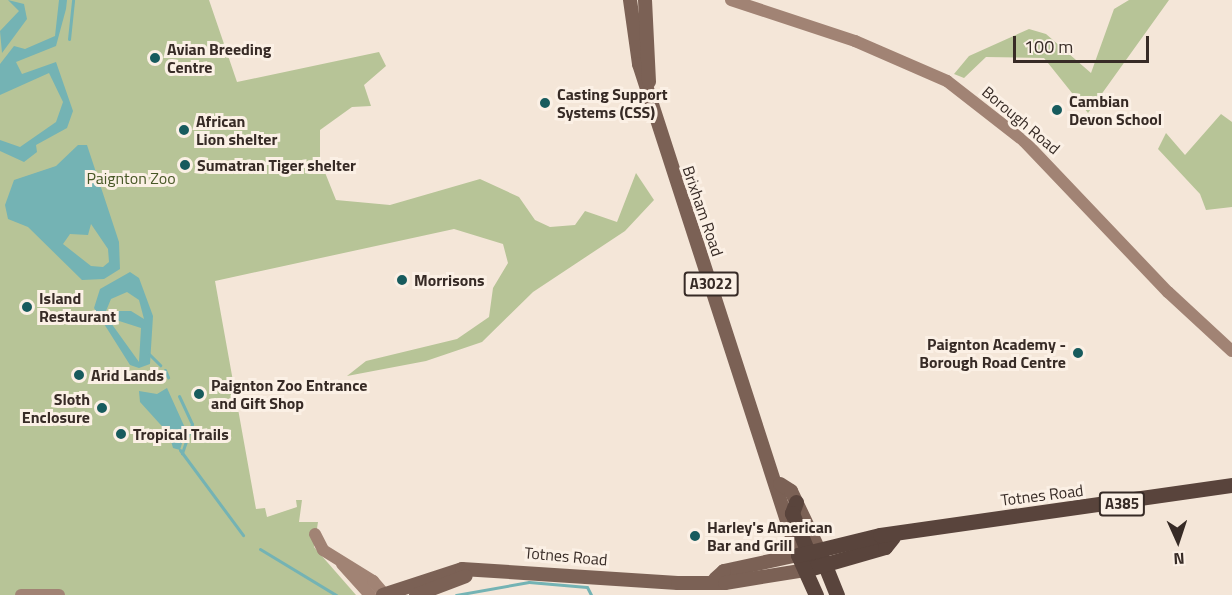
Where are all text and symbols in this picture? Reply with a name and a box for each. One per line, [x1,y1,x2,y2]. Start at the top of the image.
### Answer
scale bar [1016,24,1152,62]
text: 100 m [1024,33,1073,60]
place label: Avian Breeding Centre [167,39,271,77]
marker: Avian Breeding Centre [148,51,162,65]
street label: Borough Road [978,82,1064,158]
place label: Casting Support Systems (CSS) [557,84,668,122]
place label: Cambian Devon School [1069,91,1162,129]
marker: Casting Support Systems (CSS) [538,96,552,110]
marker: Cambian Devon School [1050,103,1064,117]
place label: African Lion shelter [196,111,277,149]
marker: African Lion shelter [177,123,191,137]
place label: Sumatran Tiger shelter [197,155,356,175]
marker: Sumatran Tiger shelter [178,158,192,172]
street label: Brixham Road [679,163,727,259]
park label: Paignton Zoo [86,168,176,188]
place label: Morrisons [414,270,485,290]
road number: A3022 [682,272,740,296]
marker: Morrisons [395,273,409,287]
place label: Island Restaurant [39,288,116,326]
marker: Island Restaurant [20,300,34,314]
place label: Paignton Academy - Borough Road Centre [919,334,1066,372]
marker: Paignton Academy - Borough Road Centre [1071,346,1085,360]
place label: Arid Lands [91,365,164,385]
marker: Arid Lands [72,368,86,382]
place label: Paignton Zoo Entrance and Gift Shop [211,375,367,413]
marker: Paignton Zoo Entrance and Gift Shop [192,387,206,401]
place label: Sloth Enclosure [22,389,90,427]
marker: Sloth Enclosure [95,401,109,415]
place label: Tropical Trails [133,424,229,444]
marker: Tropical Trails [114,427,128,441]
street label: Totnes Road [1000,480,1084,510]
road number: A385 [1098,492,1146,516]
north arrow [1148,511,1208,571]
place label: Harley's American Bar and Grill [707,517,833,555]
marker: Harley's American Bar and Grill [688,529,702,543]
street label: Totnes Road [524,543,608,569]
text: N [1173,547,1185,571]

